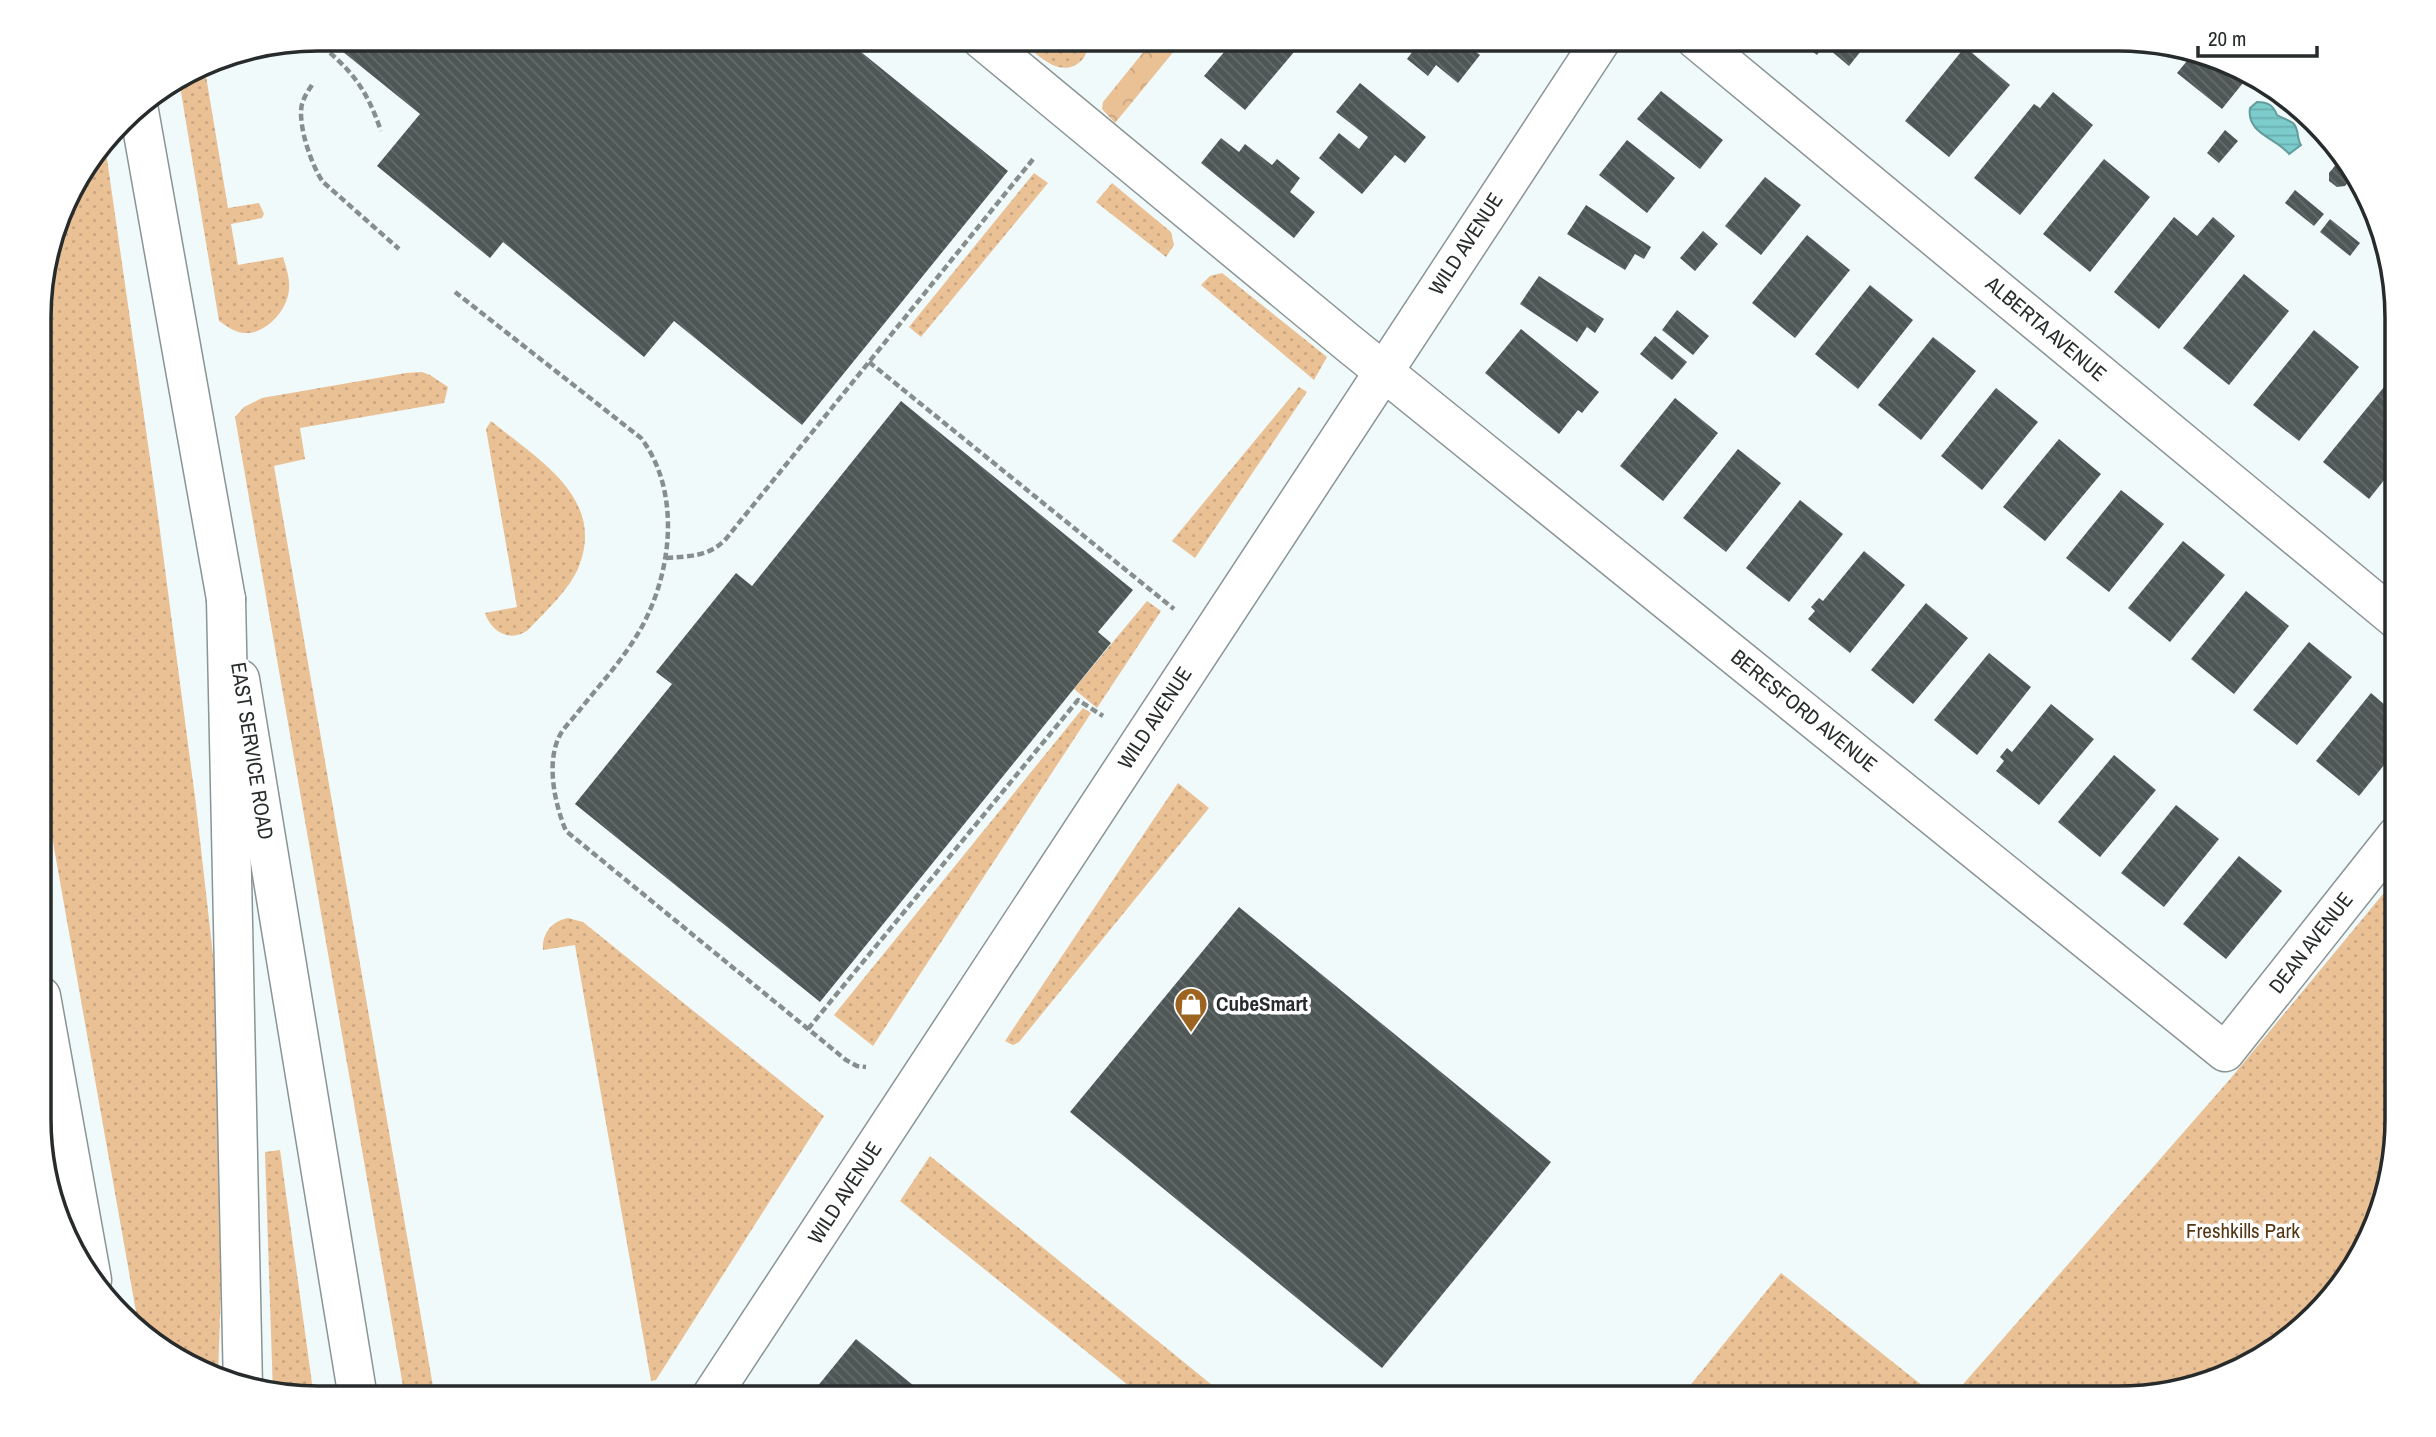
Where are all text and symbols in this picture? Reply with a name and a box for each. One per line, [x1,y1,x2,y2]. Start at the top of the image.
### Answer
scale bar [2198,14,2317,58]
text: 20 m [2208,24,2246,53]
street label: WILD AVENUE [1422,187,1509,300]
street label: ALBERTA AVENUE [1979,269,2113,388]
street label: BERESFORD AVENUE [1725,643,1884,779]
street label: EAST SERVICE ROAD [224,660,281,842]
street label: WILD AVENUE [1111,661,1198,774]
street label: DEAN AVENUE [2262,886,2359,999]
shop icon: CubeSmart [1172,985,1210,1034]
place label: CubeSmart [1216,989,1308,1018]
street label: WILD AVENUE [801,1136,888,1249]
park label: Freshkills Park [2186,1216,2300,1245]

